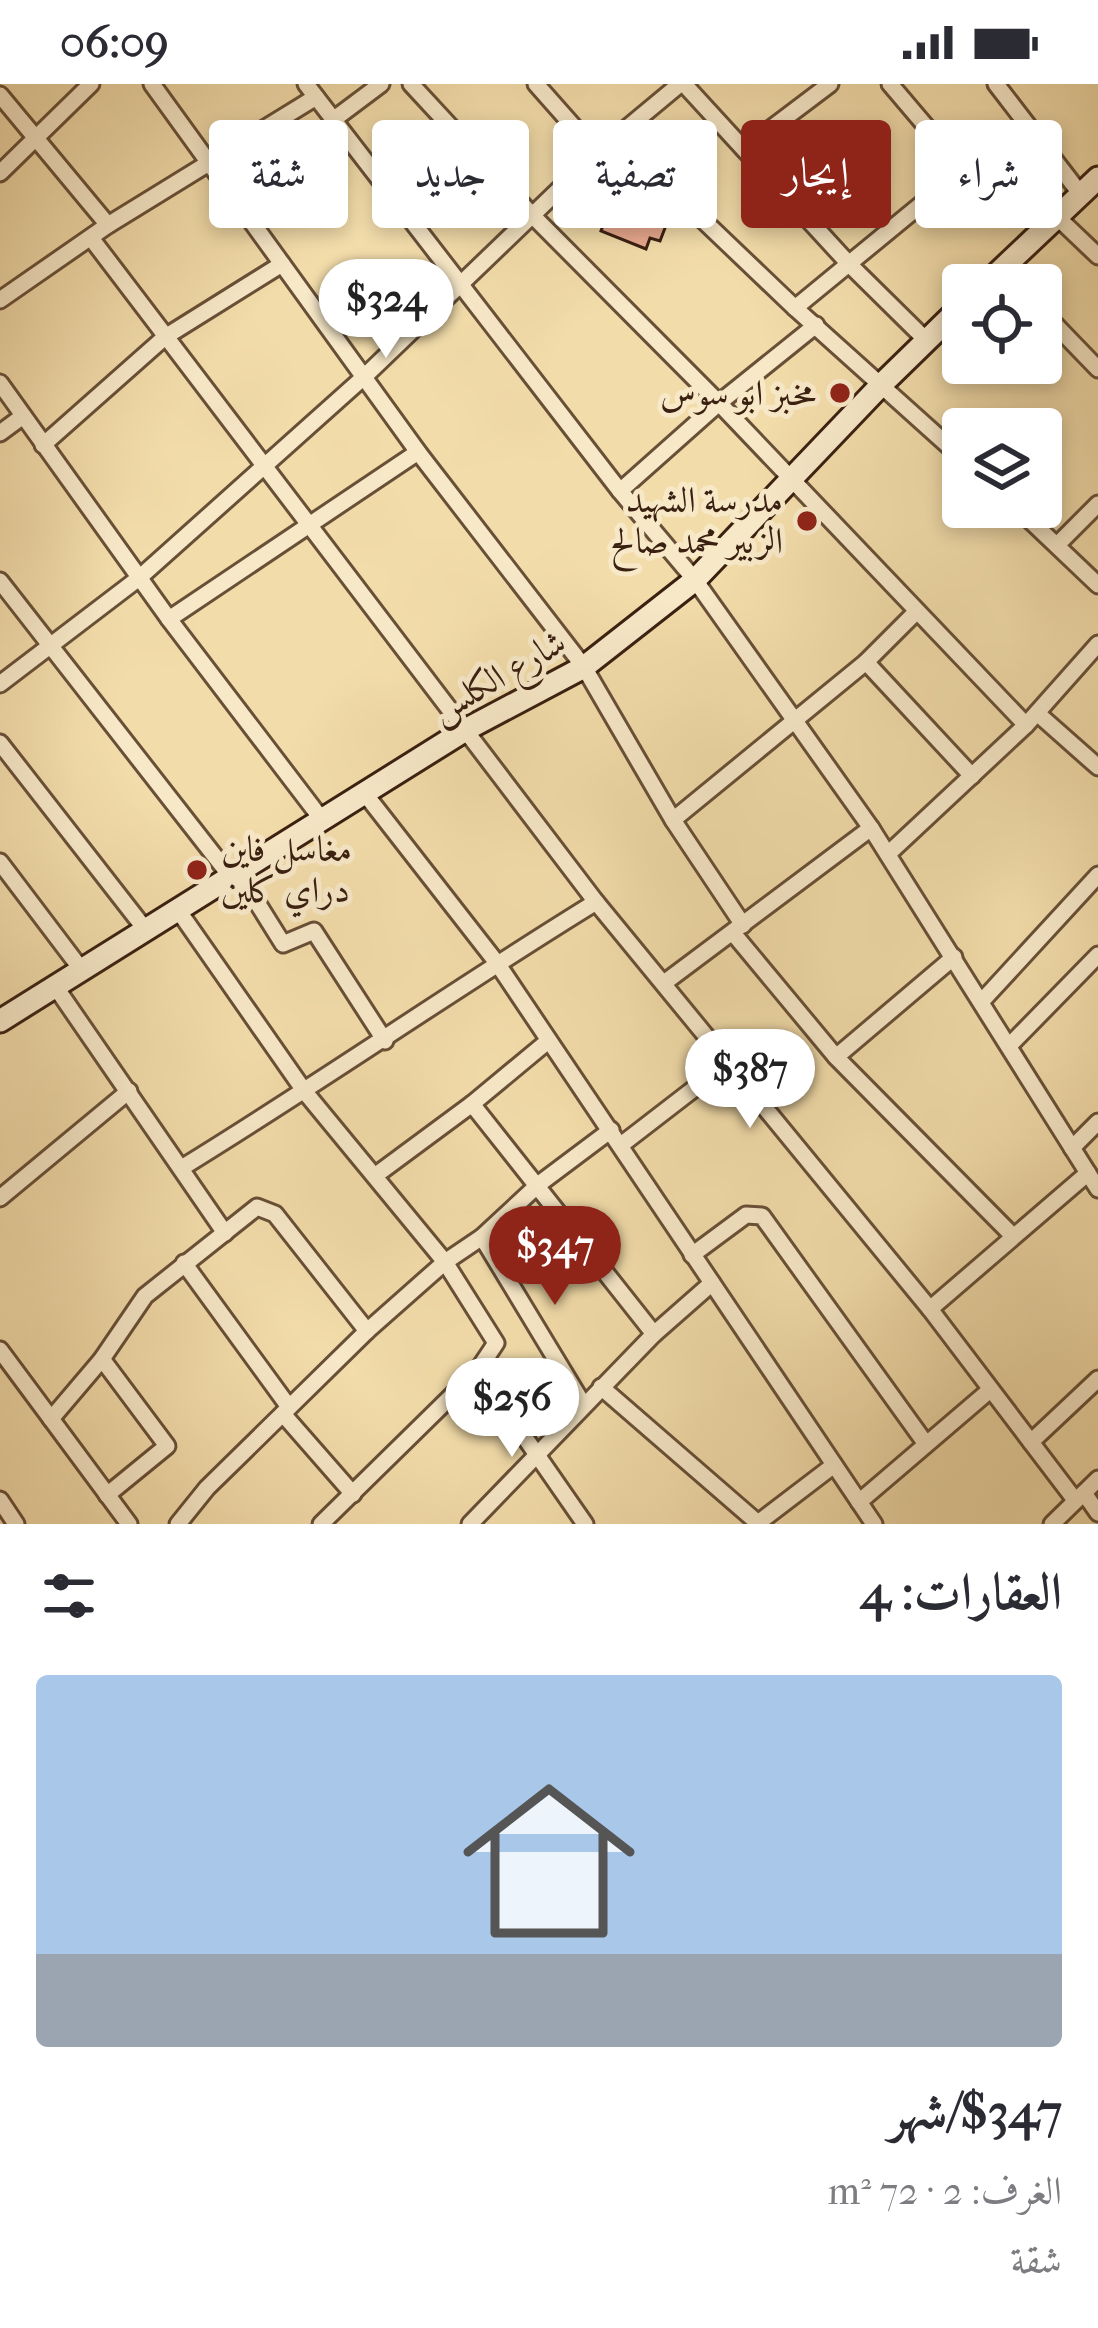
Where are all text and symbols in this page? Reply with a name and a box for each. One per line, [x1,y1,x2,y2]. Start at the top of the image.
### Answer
text: 06:09 [60,16,169,69]
chip: شقة [209,120,348,228]
chip: جديد [372,120,529,228]
chip: تصفية [553,120,717,228]
chip: إيجار [741,120,891,228]
chip: شراء [915,120,1062,228]
pin: $324 [315,259,457,361]
map controls [942,264,1062,528]
button: locate [942,264,1062,384]
text: $324 [346,275,426,321]
place label: مخبز ابو سوس [660,372,816,415]
marker: مخبز ابو سوس [827,380,853,406]
button: layers [942,408,1062,528]
place label: مدرسة الشهيد الزبير محمد صالح [610,479,783,572]
marker: مدرسة الشهيد الزبير محمد صالح [794,508,820,534]
street label: شارع الكلس [423,621,578,739]
place label: مغاسل فاين دراي كلين [221,828,352,918]
marker: مغاسل فاين دراي كلين [184,857,210,883]
pin: $387 [679,1029,821,1131]
text: $387 [712,1045,788,1091]
pin: $347 [484,1206,626,1308]
text: $347 [516,1222,594,1268]
pin: $256 [441,1358,583,1460]
text: $256 [472,1374,552,1420]
text: العقارات: 4 [860,1562,1062,1622]
icon: filters [36,1563,102,1629]
icon: home [441,1753,657,1969]
text: $347/شهر [889,2081,1062,2141]
text: الغرف: 2 · 72 m² [828,2168,1062,2214]
text: شقة [1010,2237,1062,2283]

